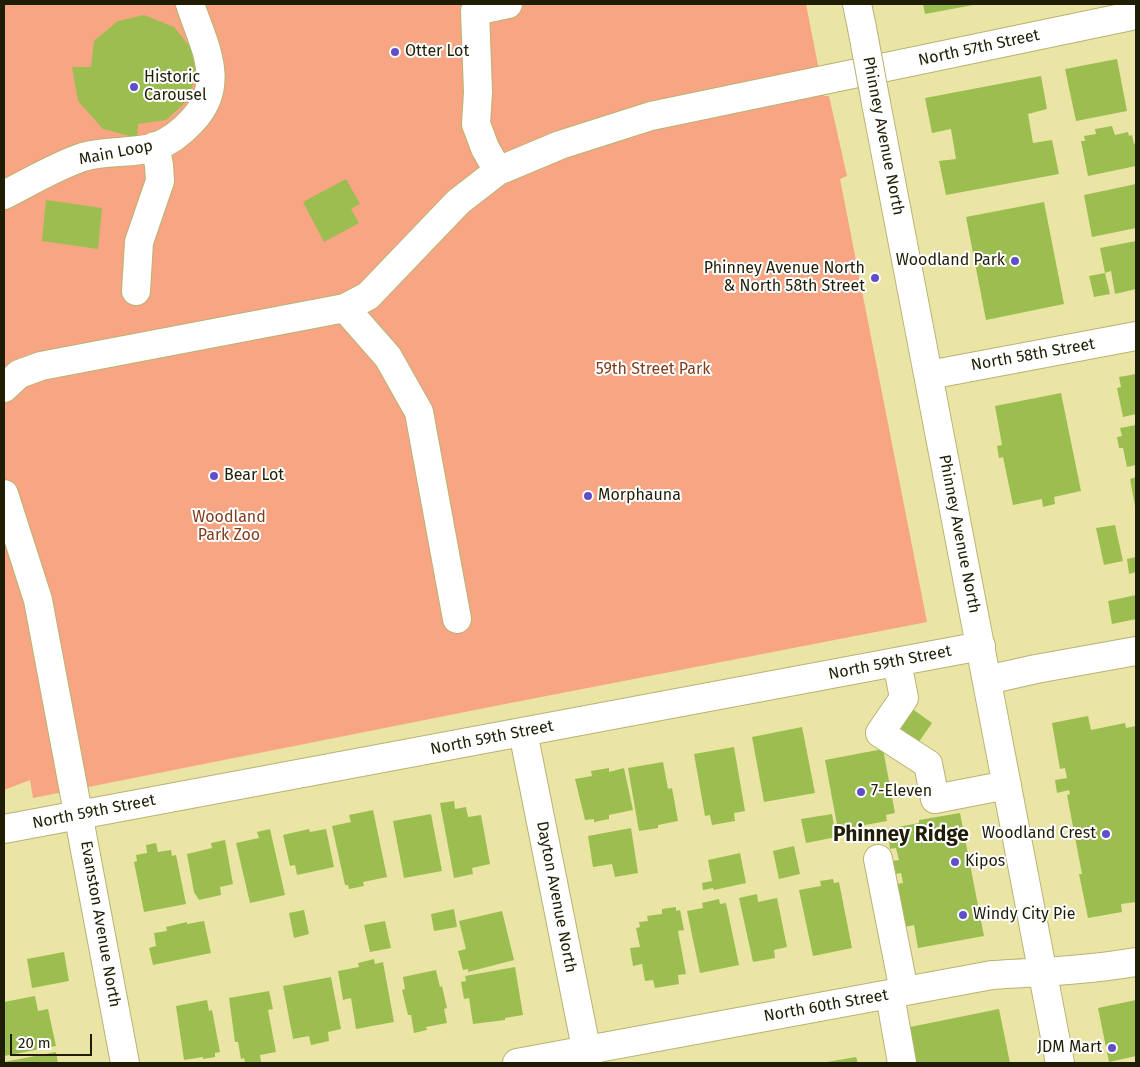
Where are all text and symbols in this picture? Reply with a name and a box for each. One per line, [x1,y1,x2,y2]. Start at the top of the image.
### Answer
street label: North 57th Street [917,26,1041,70]
place label: Otter Lot [405,42,469,62]
marker: Otter Lot [389,46,401,58]
street label: Phinney Avenue North [858,55,908,217]
place label: Historic Carousel [144,68,207,106]
marker: Historic Carousel [128,81,140,93]
street label: Main Loop [77,136,155,170]
place label: Woodland Park [896,251,1005,271]
marker: Woodland Park [1009,255,1021,267]
place label: Phinney Avenue North & North 58th Street [704,259,865,297]
marker: Phinney Avenue North & North 58th Street [869,272,881,284]
street label: North 58th Street [970,335,1096,375]
park label: 59th Street Park [596,360,710,380]
street label: Phinney Avenue North [934,453,984,615]
place label: Bear Lot [224,466,284,486]
marker: Bear Lot [208,470,220,482]
place label: Morphauna [598,486,681,506]
marker: Morphauna [582,490,594,502]
park label: Woodland Park Zoo [192,508,266,546]
street label: North 59th Street [827,642,953,684]
street label: North 59th Street [429,717,555,759]
place label: 7-Eleven [871,782,932,802]
marker: 7-Eleven [855,786,867,798]
street label: North 59th Street [31,791,157,833]
street label: Dayton Avenue North [532,820,580,974]
district label: Phinney Ridge [833,822,969,848]
place label: Woodland Crest [982,824,1096,844]
marker: Woodland Crest [1100,828,1112,840]
street label: Evanston Avenue North [76,839,124,1009]
place label: Kipos [965,852,1005,872]
marker: Kipos [949,856,961,868]
place label: Windy City Pie [973,905,1076,925]
marker: Windy City Pie [957,909,969,921]
street label: North 60th Street [762,986,890,1026]
scale bar [12,1024,95,1056]
text: 20 m [18,1034,51,1052]
place label: JDM Mart [1037,1038,1102,1058]
marker: JDM Mart [1106,1042,1118,1054]

